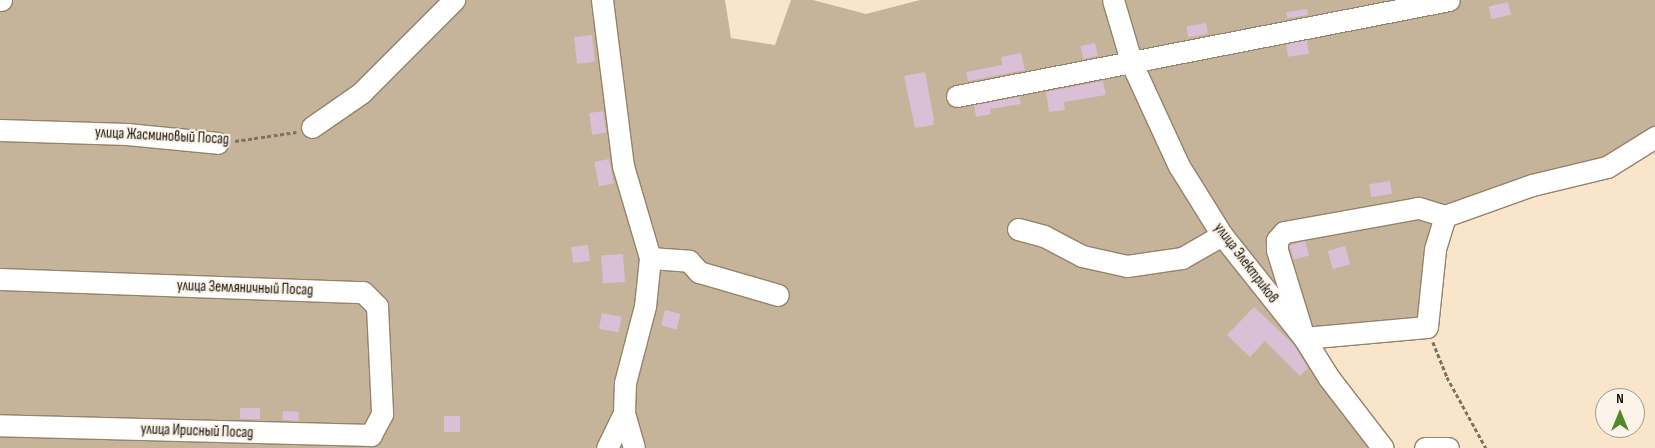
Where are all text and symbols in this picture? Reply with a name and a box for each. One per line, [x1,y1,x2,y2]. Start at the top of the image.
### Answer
street label: улица Жасминовый Посад [94,123,230,149]
street label: улица Электриков [1210,219,1282,307]
street label: улица Земляничный Посад [177,277,313,299]
north arrow [1595,388,1645,438]
text: N [1616,390,1624,407]
street label: улица Ирисный Посад [140,420,254,442]

